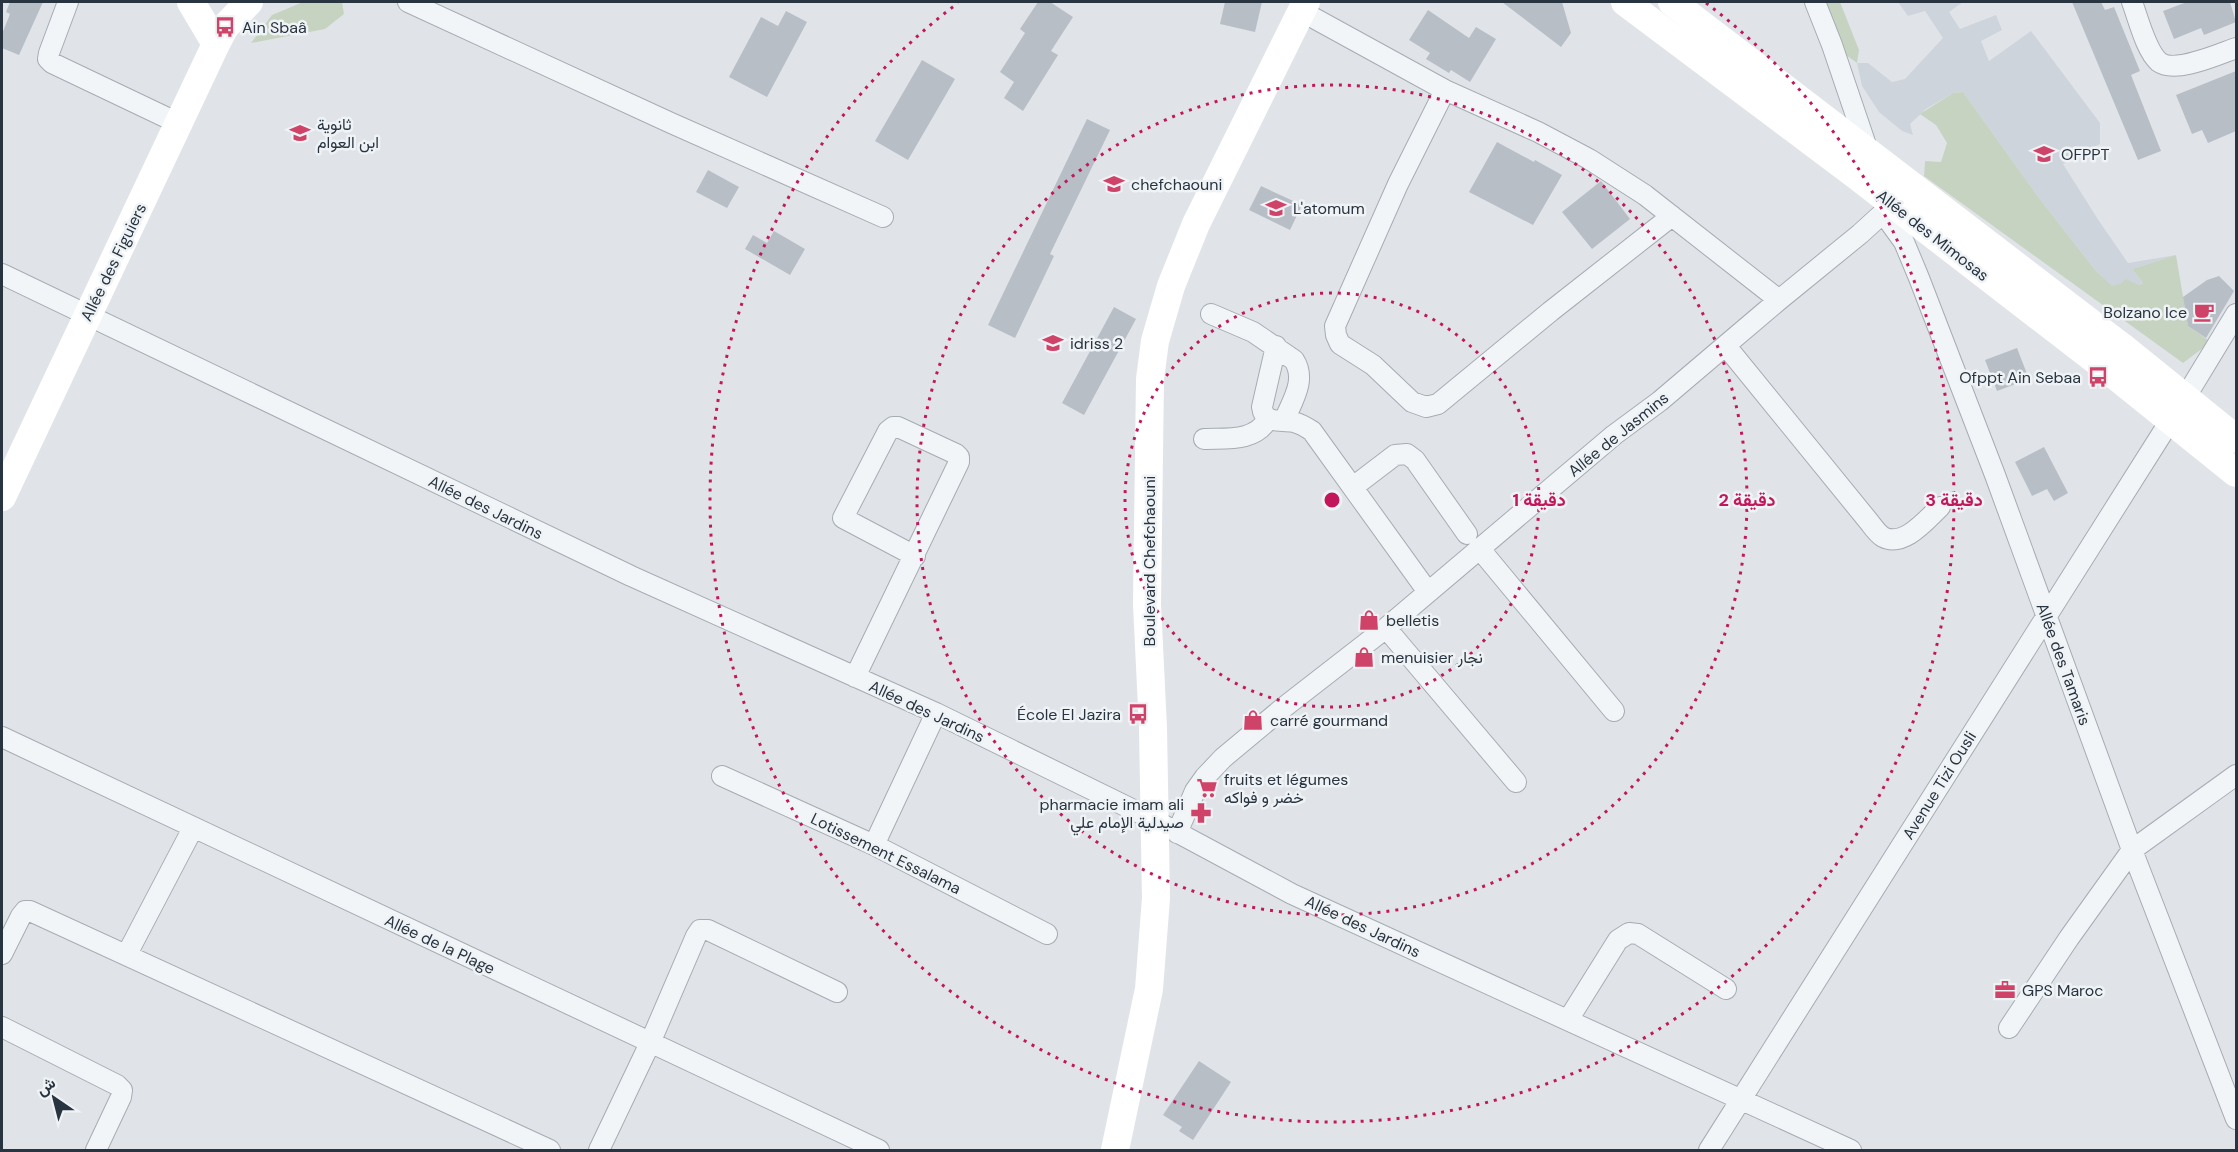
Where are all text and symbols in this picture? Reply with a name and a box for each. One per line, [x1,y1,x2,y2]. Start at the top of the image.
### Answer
bus stop icon: Ain Sbaâ [213,15,237,39]
place label: Ain Sbaâ [242,17,307,38]
place label: ثانوية ابن العوام [317,114,379,153]
school or university icon: ثانوية ابن العوام [288,121,312,145]
school or university icon: OFPPT [2032,142,2056,166]
place label: OFPPT [2061,144,2110,165]
school or university icon: chefchaouni [1102,172,1126,196]
place label: chefchaouni [1131,174,1222,195]
street label: Allée des Mimosas [1872,185,1993,286]
school or university icon: L'atomum [1264,196,1288,220]
place label: L'atomum [1293,198,1365,219]
street label: Allée des Figuiers [76,200,151,325]
cafe icon: Bolzano Ice [2192,300,2216,324]
place label: Bolzano Ice [2103,302,2187,323]
school or university icon: idriss 2 [1041,331,1065,355]
place label: idriss 2 [1070,333,1123,354]
bus stop icon: Ofppt Ain Sebaa [2086,365,2110,389]
place label: Ofppt Ain Sebaa [1959,367,2081,388]
street label: Allée de Jasmins [1564,387,1673,481]
street label: Allée des Jardins [425,471,547,544]
street label: Boulevard Chefchaouni [1139,476,1160,646]
text: 1 دقيقة [1512,488,1566,512]
text: 2 دقيقة [1718,488,1776,512]
text: 3 دقيقة [1925,488,1983,512]
centre of rings [1322,490,1342,510]
street label: Allée des Tamaris [2032,600,2095,728]
shop icon: belletis [1357,608,1381,632]
place label: belletis [1386,610,1439,631]
shop icon: menuisier نجار [1352,645,1376,669]
place label: menuisier نجار [1381,647,1483,668]
street label: Allée des Jardins [866,676,988,747]
bus stop icon: École El Jazira [1126,702,1150,726]
place label: École El Jazira [1017,704,1121,725]
shop icon: carré gourmand [1241,708,1265,732]
place label: carré gourmand [1270,710,1388,731]
street label: Avenue Tizi Ousli [1898,727,1981,843]
place label: fruits et légumes خضر و فواكه [1224,769,1348,808]
supermarket icon: fruits et légumes خضر و فواكه [1195,776,1219,800]
place label: pharmacie imam ali صيدلية الإمام علي [1039,794,1184,836]
pharmacy icon: pharmacie imam ali صيدلية الإمام علي [1189,801,1213,825]
street label: Lotissement Essalama [807,808,964,899]
street label: Allée des Jardins [1302,891,1424,962]
street label: Allée de la Plage [381,910,498,979]
office icon: GPS Maroc [1993,978,2017,1002]
place label: GPS Maroc [2022,980,2103,1001]
north arrow [24,1068,84,1128]
text: ش [32,1072,60,1100]

